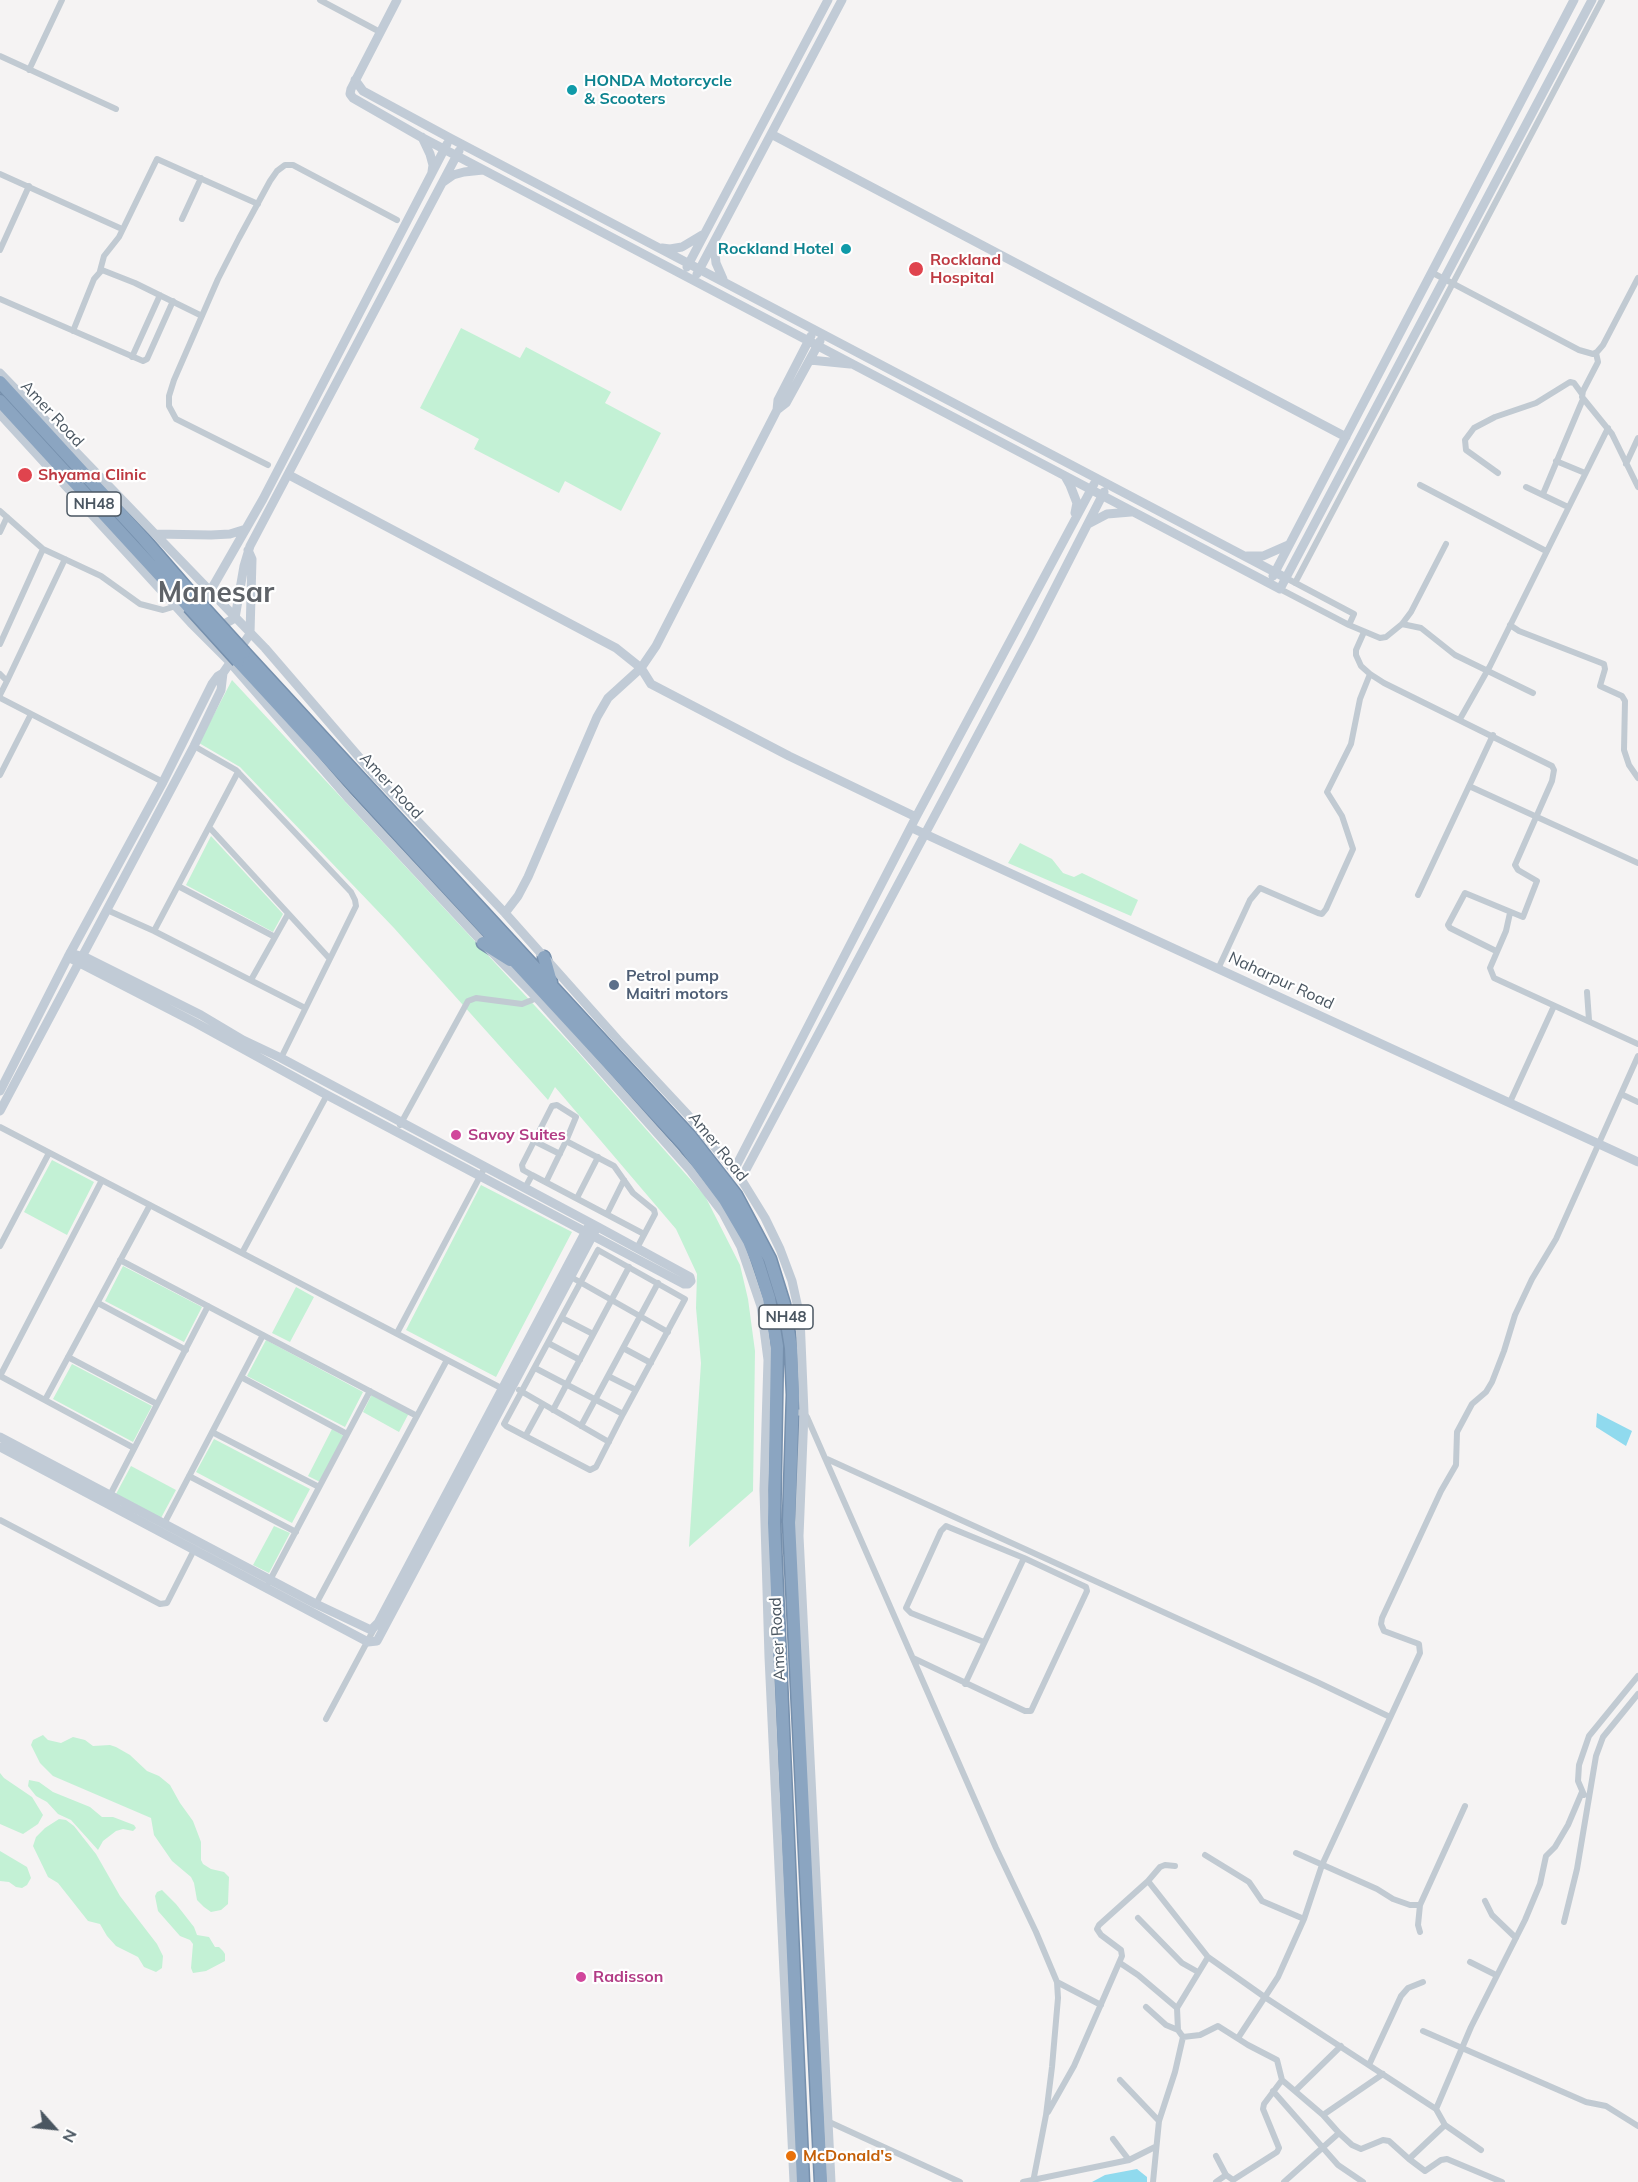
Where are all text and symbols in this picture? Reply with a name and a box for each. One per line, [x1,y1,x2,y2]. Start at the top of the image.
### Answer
place label: HONDA Motorcycle & Scooters [584,71,732,109]
marker: HONDA Motorcycle & Scooters [565,83,579,97]
place label: Rockland Hotel [718,239,834,259]
marker: Rockland Hotel [839,242,853,256]
place label: Rockland Hospital [930,250,1001,288]
marker: Rockland Hospital [907,260,925,278]
street label: Amer Road [16,377,88,451]
place label: Shyama Clinic [38,465,146,485]
marker: Shyama Clinic [16,466,34,484]
road number: NH48 [67,492,121,516]
district label: Manesar [158,577,274,611]
street label: Amer Road [355,749,427,823]
street label: Naharpur Road [1225,948,1337,1014]
place label: Petrol pump Maitri motors [626,966,728,1004]
marker: Petrol pump Maitri motors [607,978,621,992]
street label: Amer Road [684,1108,752,1186]
place label: Savoy Suites [468,1125,566,1145]
marker: Savoy Suites [449,1128,463,1142]
road number: NH48 [759,1305,813,1329]
street label: Amer Road [766,1597,790,1681]
place label: Radisson [593,1967,663,1987]
marker: Radisson [574,1970,588,1984]
north arrow [24,2098,84,2158]
text: N [58,2126,82,2146]
place label: McDonald's [803,2146,892,2166]
marker: McDonald's [784,2149,798,2163]

